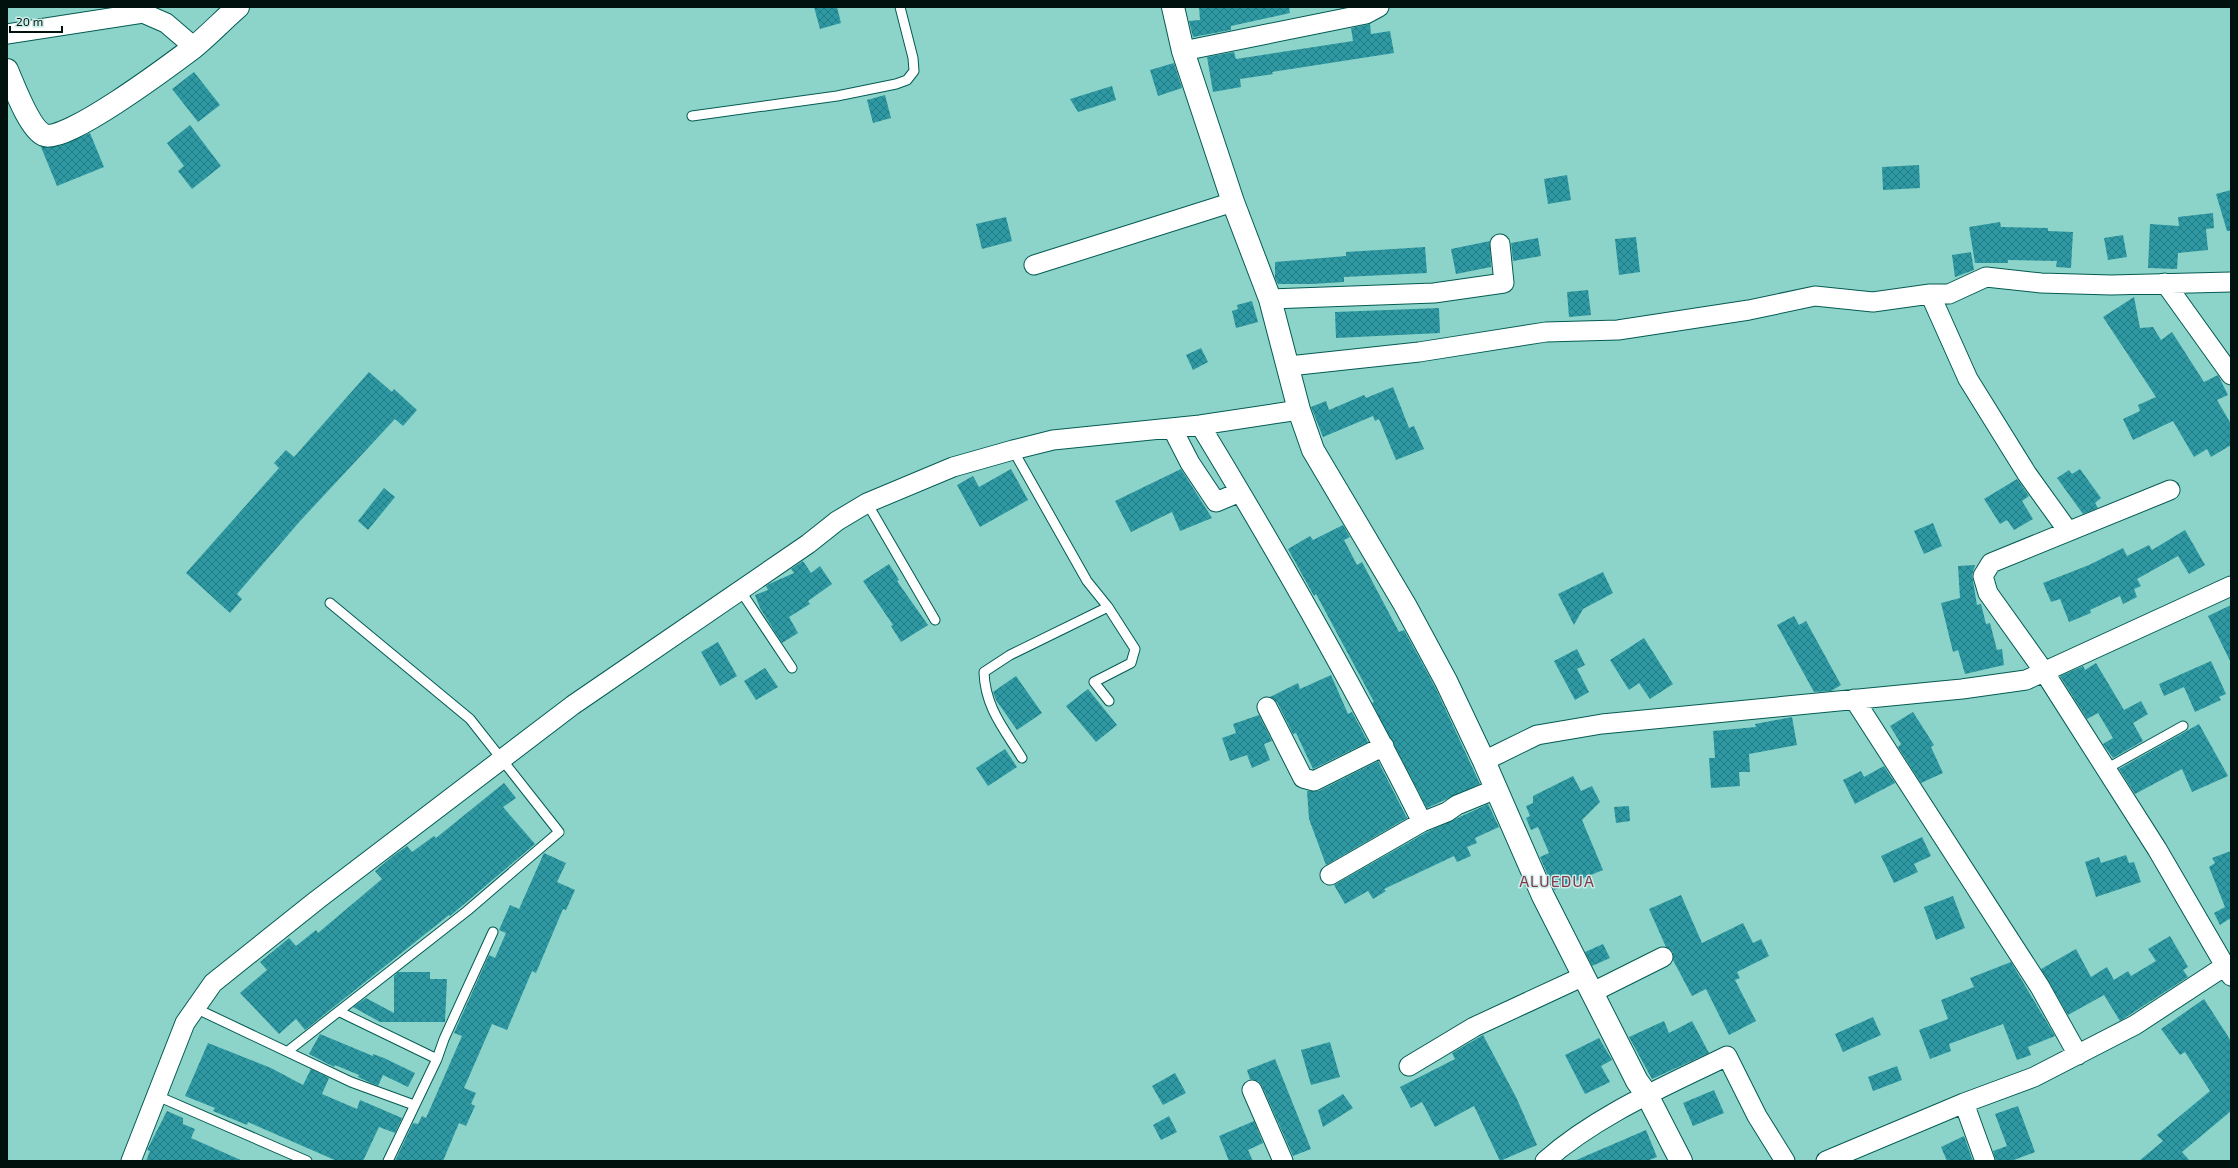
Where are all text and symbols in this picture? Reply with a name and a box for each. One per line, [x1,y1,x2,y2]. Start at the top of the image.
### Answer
scale bar [10,8,62,34]
text: 20 m [16,14,43,28]
district label: ALUEDUA [1519,871,1595,890]

